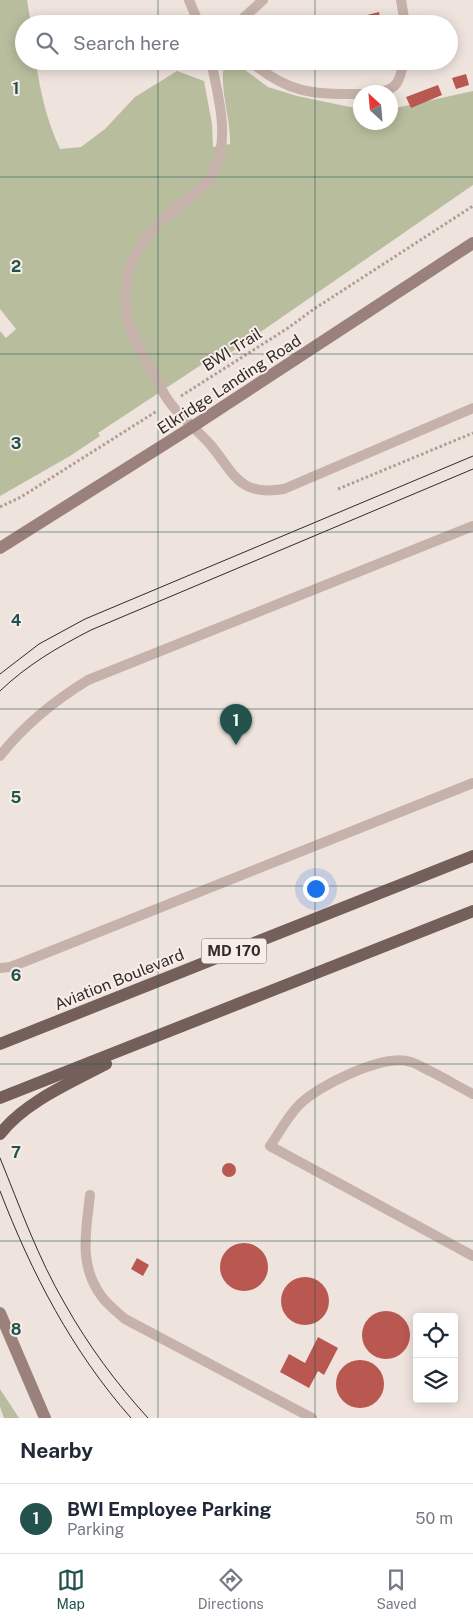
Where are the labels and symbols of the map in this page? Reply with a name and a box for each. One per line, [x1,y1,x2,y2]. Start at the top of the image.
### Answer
text: 1 [13,79,19,98]
north arrow [353,85,398,130]
text: 2 [11,257,21,276]
street label: BWI Trail [199,324,266,375]
street label: Elkridge Landing Road [154,331,305,438]
text: 3 [11,434,21,453]
text: 4 [11,611,22,630]
pin: 1 [220,704,252,745]
text: 5 [11,788,22,807]
your location [303,876,329,902]
road number: MD 170 [202,938,266,964]
street label: Aviation Boulevard [52,945,187,1014]
text: 6 [11,966,21,985]
text: 7 [11,1143,21,1162]
text: 8 [11,1320,22,1339]

